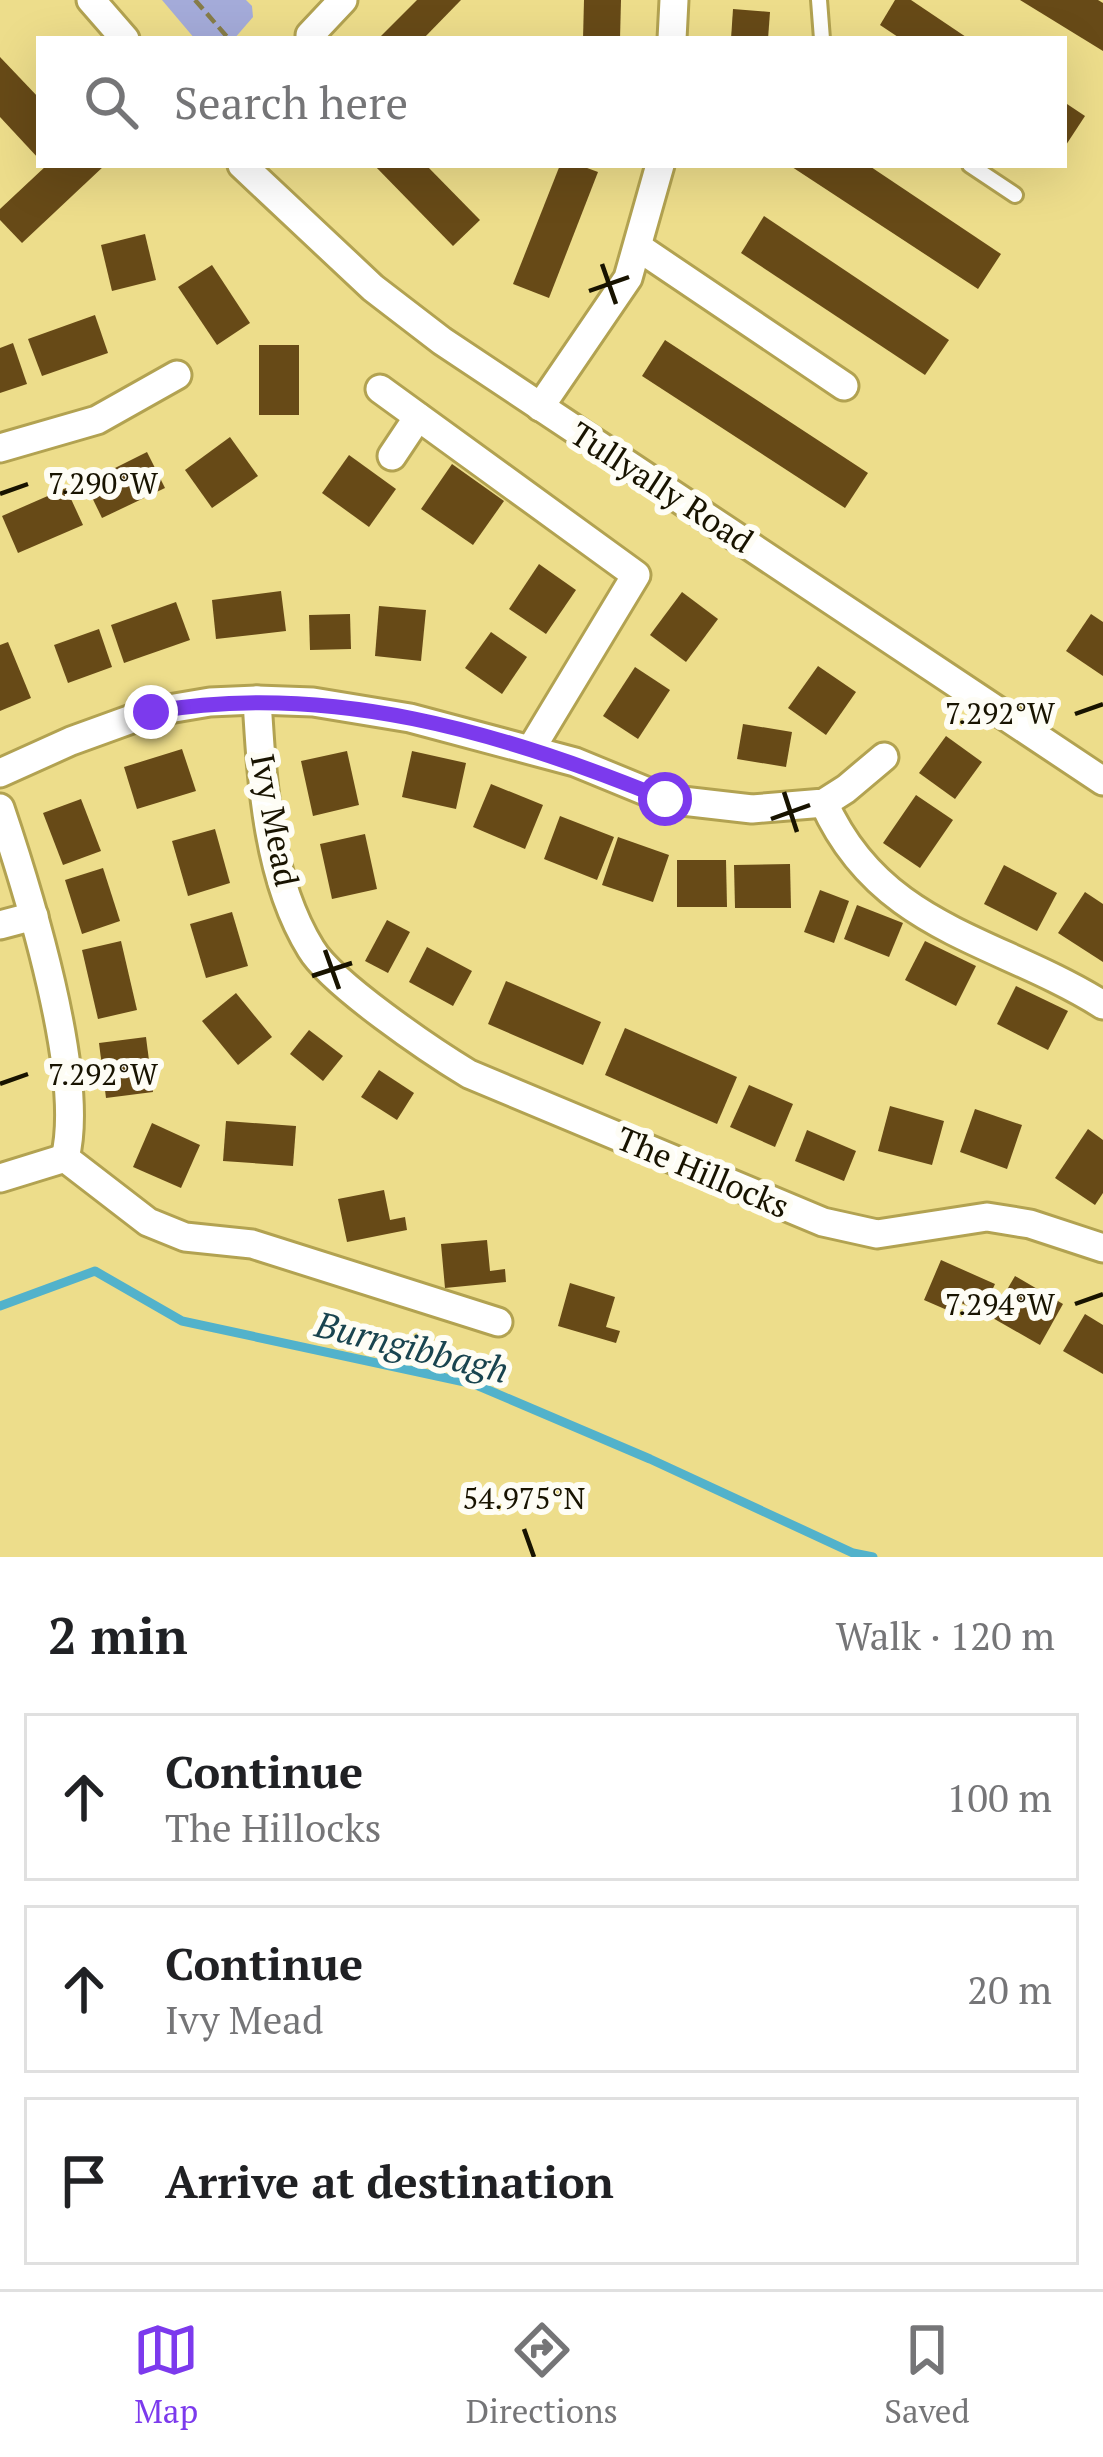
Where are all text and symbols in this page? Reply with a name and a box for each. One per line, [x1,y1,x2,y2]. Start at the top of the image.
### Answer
search box [36,36,1067,168]
icon: search [78,69,144,135]
text: Search here [174,72,408,132]
street label: Tullyally Road [563,411,762,562]
text: 7.290°W [48,463,159,503]
route end [124,685,178,739]
text: 7.292°W [945,693,1056,733]
street label: Ivy Mead [242,750,309,890]
route start [638,772,692,826]
text: 7.292°W [48,1054,159,1094]
street label: The Hillocks [610,1116,796,1227]
text: 7.294°W [945,1284,1056,1324]
water label: Burngibbagh [310,1300,513,1393]
text: 54.975°N [463,1478,586,1518]
text: 2 min [48,1601,188,1669]
text: Walk · 120 m [836,1609,1055,1661]
text: Continue [165,1741,363,1801]
icon: ahead [51,1764,117,1830]
text: 100 m [947,1771,1052,1823]
text: The Hillocks [165,1801,382,1853]
text: Continue [165,1933,363,1993]
icon: ahead [51,1956,117,2022]
text: 20 m [967,1963,1052,2015]
text: Ivy Mead [165,1993,324,2045]
icon: arrive [51,2148,117,2214]
text: Arrive at destination [165,2151,614,2211]
tab: Map [133,2317,199,2432]
tab: Directions [466,2317,618,2432]
tab: Saved [884,2317,970,2432]

